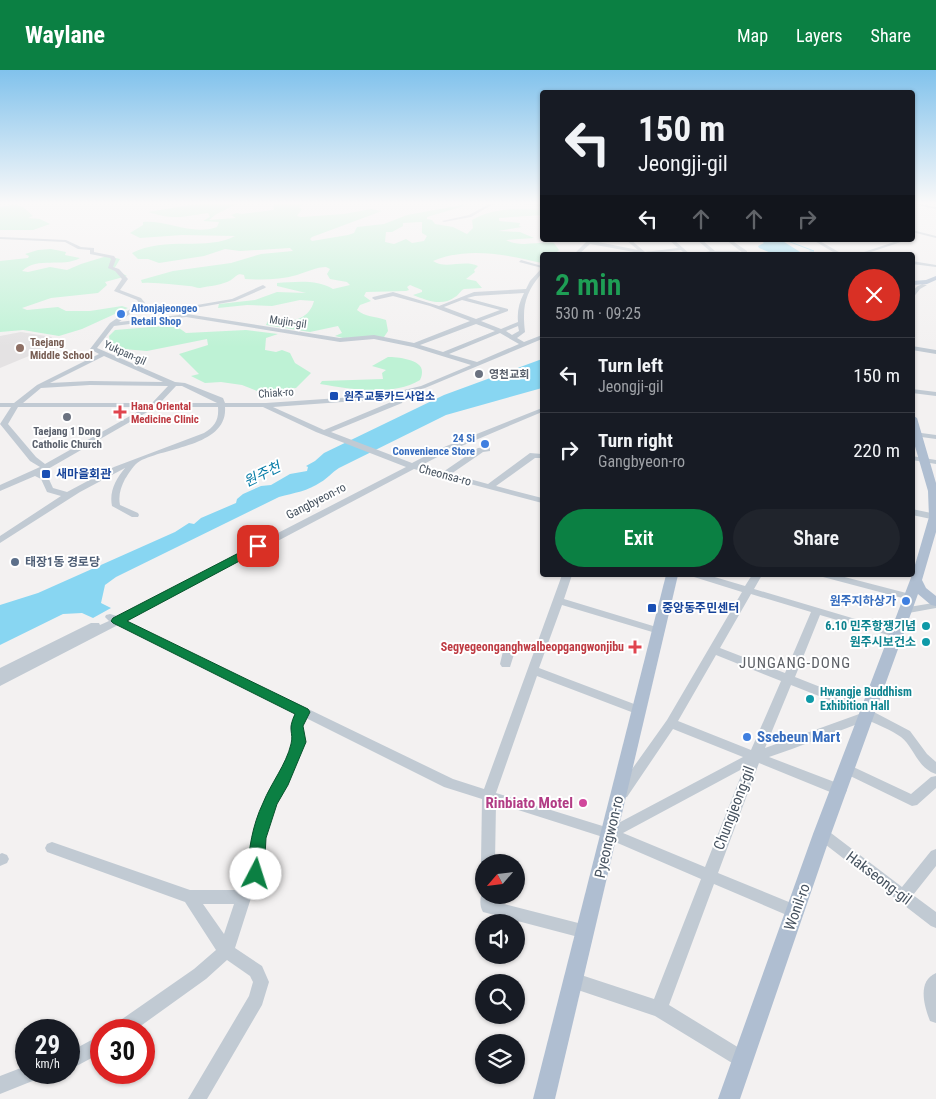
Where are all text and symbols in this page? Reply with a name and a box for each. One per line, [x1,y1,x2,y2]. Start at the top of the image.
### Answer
text: Waylane [25,21,105,49]
text: Map [737,25,768,46]
text: Layers [796,25,843,46]
text: Share [871,25,911,46]
text: 150 m [638,109,725,150]
icon: left [555,110,620,175]
text: Jeongji-gil [638,151,728,176]
icon: left [634,205,662,233]
icon: ahead [687,205,715,233]
icon: ahead [740,205,768,233]
icon: right [793,205,821,233]
text: 2 min [555,267,621,302]
button: close [848,269,900,321]
place label: Altonjajeongeo Retail Shop [131,302,198,328]
text: 530 m · 09:25 [555,304,641,323]
marker: Altonjajeongeo Retail Shop [115,308,127,320]
street label: Mujin-gil [269,313,307,331]
place label: Taejang Middle School [30,336,93,362]
street label: Yukpan-gil [102,338,148,368]
marker: Taejang Middle School [14,342,26,354]
text: Turn left [598,354,663,377]
icon: left [555,361,583,389]
text: 150 m [853,364,900,387]
marker: 영천교회 [473,368,485,380]
place label: 영천교회 [489,368,529,381]
text: Jeongji-gil [598,377,663,396]
street label: Chiak-ro [258,385,295,401]
marker: 원주교통카드사업소 [328,390,340,402]
place label: 원주교통카드사업소 [344,390,435,403]
place label: Hana Oriental Medicine Clinic [131,400,199,426]
marker: Hana Oriental Medicine Clinic [113,405,127,419]
marker: Taejang 1 Dong Catholic Church [61,411,73,423]
place label: Taejang 1 Dong Catholic Church [32,425,102,451]
text: Turn right [598,429,673,452]
place label: 24 Si Convenience Store [393,432,475,458]
icon: right [555,436,583,464]
marker: 24 Si Convenience Store [479,438,491,450]
text: 220 m [853,439,900,462]
text: Gangbyeon-ro [598,452,685,471]
water label: 원주천 [241,458,284,490]
street label: Cheonsa-ro [417,461,473,489]
place label: 새마을회관 [56,467,111,481]
marker: 새마을회관 [40,468,52,480]
street label: Gangbyeon-ro [284,480,348,522]
button: Exit [555,509,723,567]
button: Share [733,509,900,567]
pin [237,525,279,567]
icon: arrive [244,532,272,560]
place label: 태장1동 경로당 [25,555,100,569]
marker: 태장1동 경로당 [9,556,21,568]
place label: 원주지하상가 [830,594,896,608]
marker: 원주지하상가 [900,595,912,607]
place label: 중앙동주민센터 [662,601,739,615]
marker: 중앙동주민센터 [646,602,658,614]
place label: 6.10 민주항쟁기념 [825,619,916,633]
marker: 6.10 민주항쟁기념 [920,620,932,632]
place label: 원주시보건소 [850,635,916,649]
marker: 원주시보건소 [920,636,932,648]
place label: Segyegeonganghwalbeopgangwonjibu [441,640,624,654]
marker: Segyegeonganghwalbeopgangwonjibu [628,640,642,654]
district label: JUNGANG-DONG [739,654,851,672]
place label: Hwangje Buddhism Exhibition Hall [820,685,912,713]
marker: Hwangje Buddhism Exhibition Hall [804,693,816,705]
place label: Ssebeun Mart [757,728,841,746]
marker: Ssebeun Mart [741,731,753,743]
street label: Chungjeong-gil [710,764,758,852]
place label: Rinbiato Motel [486,794,573,812]
street label: Pyeongwon-ro [591,794,627,880]
marker: Rinbiato Motel [577,797,589,809]
position arrow [229,847,281,899]
street label: Hakseong-gil [843,848,915,908]
north arrow [475,854,525,904]
map controls [475,854,525,1084]
street label: Wonil-ro [780,881,814,933]
button: sound [475,914,525,964]
button: search [475,974,525,1024]
speed limit sign: 30 [90,1019,155,1084]
text: 29 [35,1031,60,1060]
button: layers [475,1034,525,1084]
text: km/h [35,1057,60,1071]

